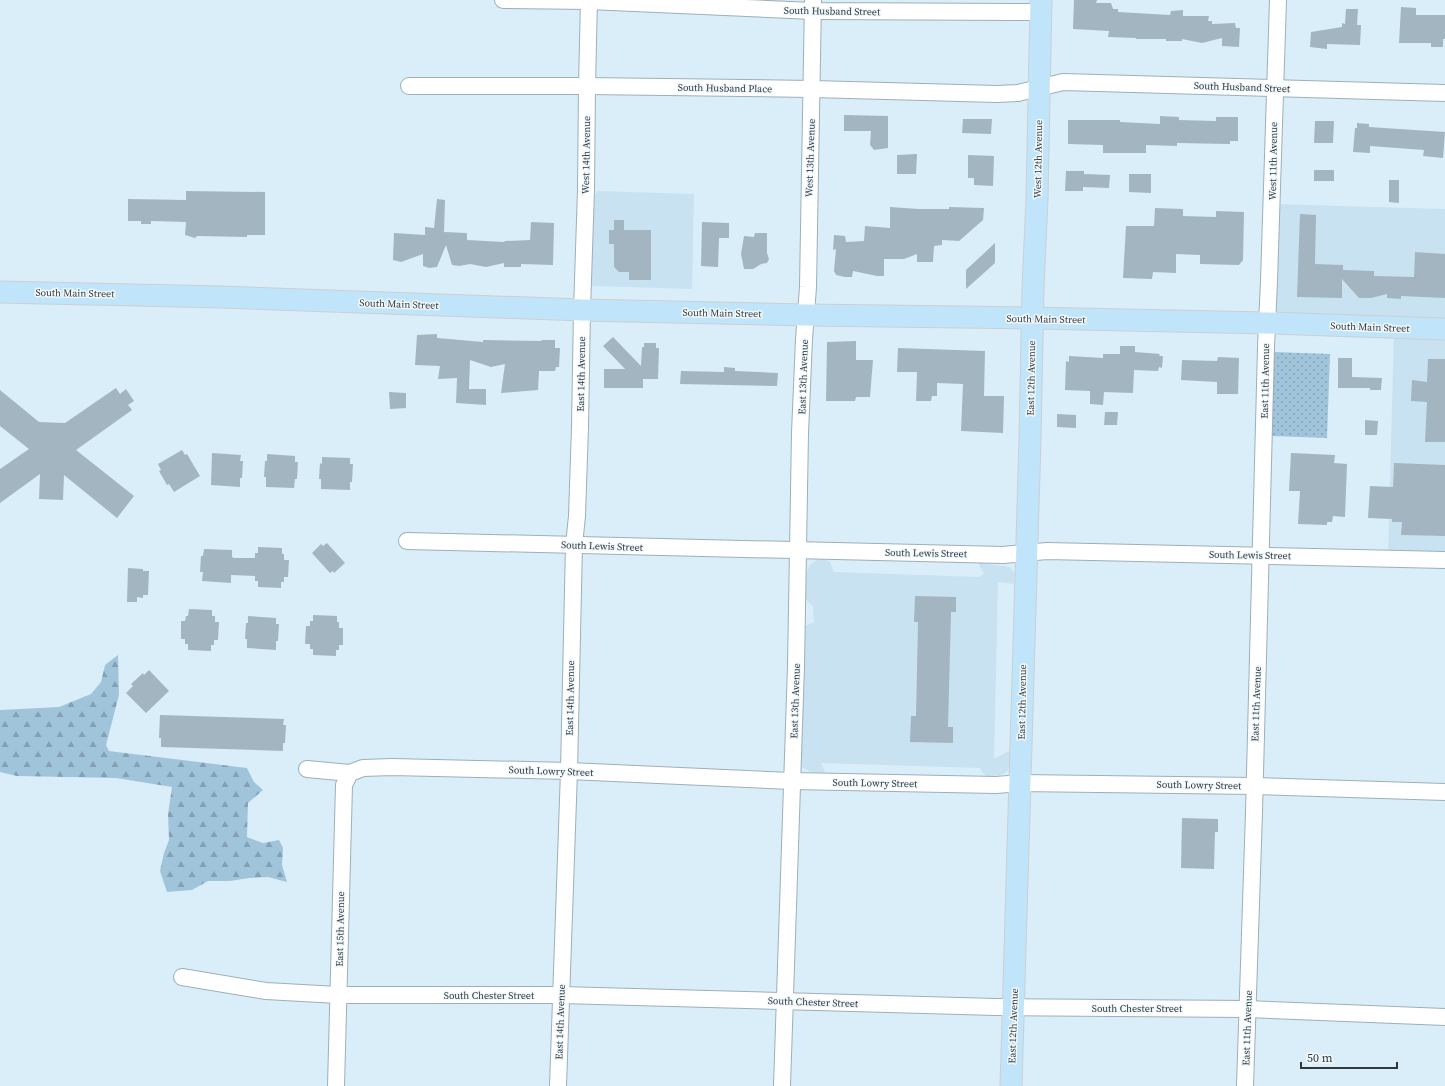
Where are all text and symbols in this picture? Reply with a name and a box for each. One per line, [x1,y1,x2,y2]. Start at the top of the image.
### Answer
street label: South Husband Street [784,4,881,18]
street label: South Husband Street [1194,79,1291,95]
street label: South Husband Place [678,81,772,95]
street label: West 14th Avenue [579,116,593,194]
street label: West 13th Avenue [802,119,818,197]
street label: West 12th Avenue [1031,120,1045,198]
street label: West 11th Avenue [1266,122,1280,200]
street label: South Main Street [35,286,115,300]
street label: South Main Street [359,296,439,312]
street label: South Main Street [682,306,762,320]
street label: South Main Street [1006,312,1086,326]
street label: South Main Street [1330,319,1410,335]
street label: East 14th Avenue [574,336,588,412]
street label: East 13th Avenue [795,339,811,415]
street label: East 12th Avenue [1024,340,1038,416]
street label: East 11th Avenue [1258,343,1272,419]
street label: South Lewis Street [561,538,644,554]
street label: South Lewis Street [885,546,968,560]
street label: South Lewis Street [1209,548,1292,562]
street label: East 14th Avenue [563,660,577,736]
street label: East 13th Avenue [787,663,803,739]
street label: East 12th Avenue [1015,664,1029,740]
street label: East 11th Avenue [1248,666,1264,742]
street label: South Lowry Street [508,763,594,779]
street label: South Lowry Street [833,776,918,790]
street label: South Lowry Street [1157,778,1242,792]
street label: East 15th Avenue [333,891,347,967]
street label: East 14th Avenue [552,984,568,1060]
street label: East 12th Avenue [1005,988,1021,1064]
street label: South Chester Street [444,989,535,1002]
street label: East 11th Avenue [1239,990,1255,1066]
street label: South Chester Street [768,994,859,1010]
street label: South Chester Street [1092,1002,1183,1015]
scale bar [1301,1044,1397,1070]
text: 50 m [1307,1050,1333,1066]

